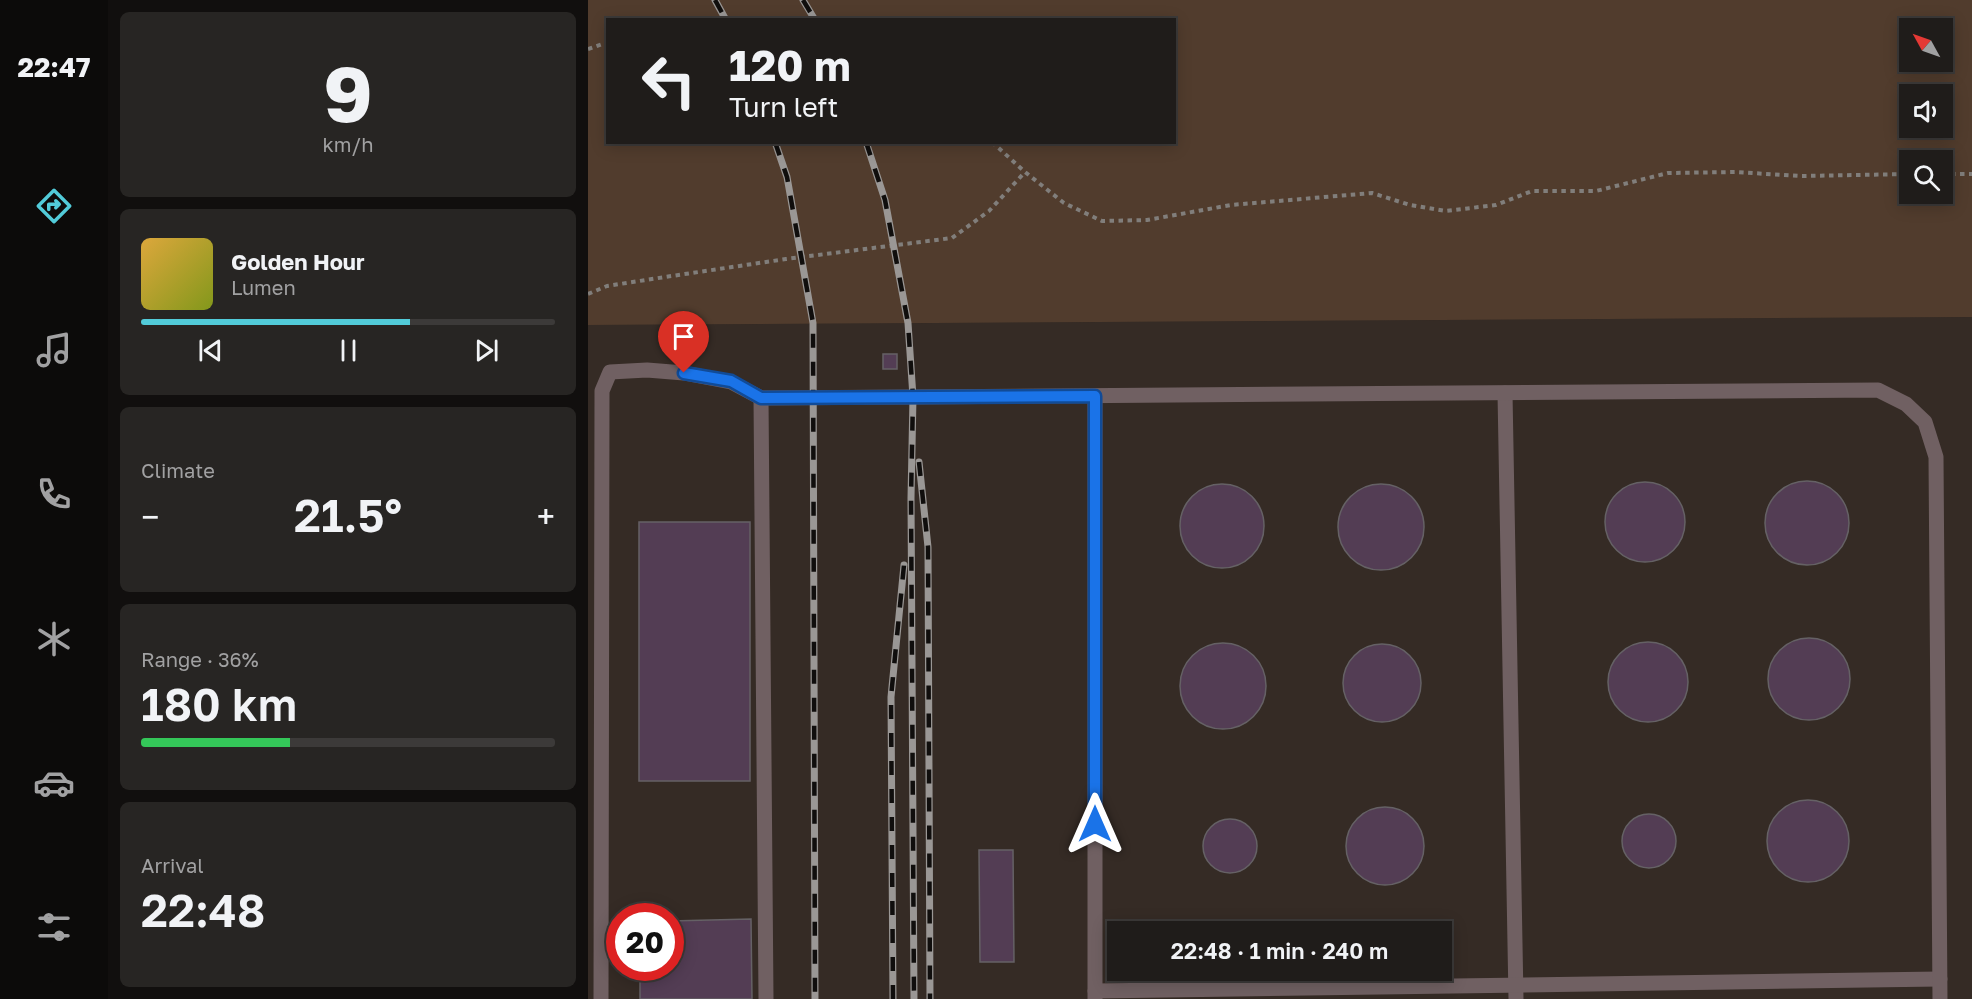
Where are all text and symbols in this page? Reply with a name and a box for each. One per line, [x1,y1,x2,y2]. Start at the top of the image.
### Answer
north arrow [1899,18,1953,72]
map controls [1899,18,1953,204]
text: 120 m [729,40,851,90]
icon: left [630,42,708,120]
text: 9 [323,46,373,139]
text: 22:47 [17,51,91,83]
button: sound [1899,84,1953,138]
text: Turn left [729,91,838,123]
text: km/h [323,132,373,156]
button: search [1899,150,1953,204]
icon: directions [33,185,75,227]
text: Golden Hour [231,248,365,275]
text: Lumen [231,275,296,299]
pin [658,311,709,373]
icon: arrive [667,320,700,353]
icon: music [33,329,75,371]
icon: previous [194,334,227,367]
icon: pause [332,334,365,367]
icon: next [470,334,503,367]
text: Climate [141,458,215,482]
icon: phone [33,473,75,515]
text: 21.5° [294,488,402,542]
text: − [141,497,159,536]
text: + [537,497,555,536]
icon: climate [33,618,75,660]
text: Range · 36% [141,647,259,671]
text: 180 km [141,677,297,731]
icon: car [33,762,75,804]
position arrow [1063,792,1127,856]
text: Arrival [141,853,204,877]
text: 22:48 [141,883,265,937]
speed limit sign: 20 [606,903,684,981]
icon: filters [33,906,75,948]
text: 22:48 · 1 min · 240 m [1171,937,1388,964]

